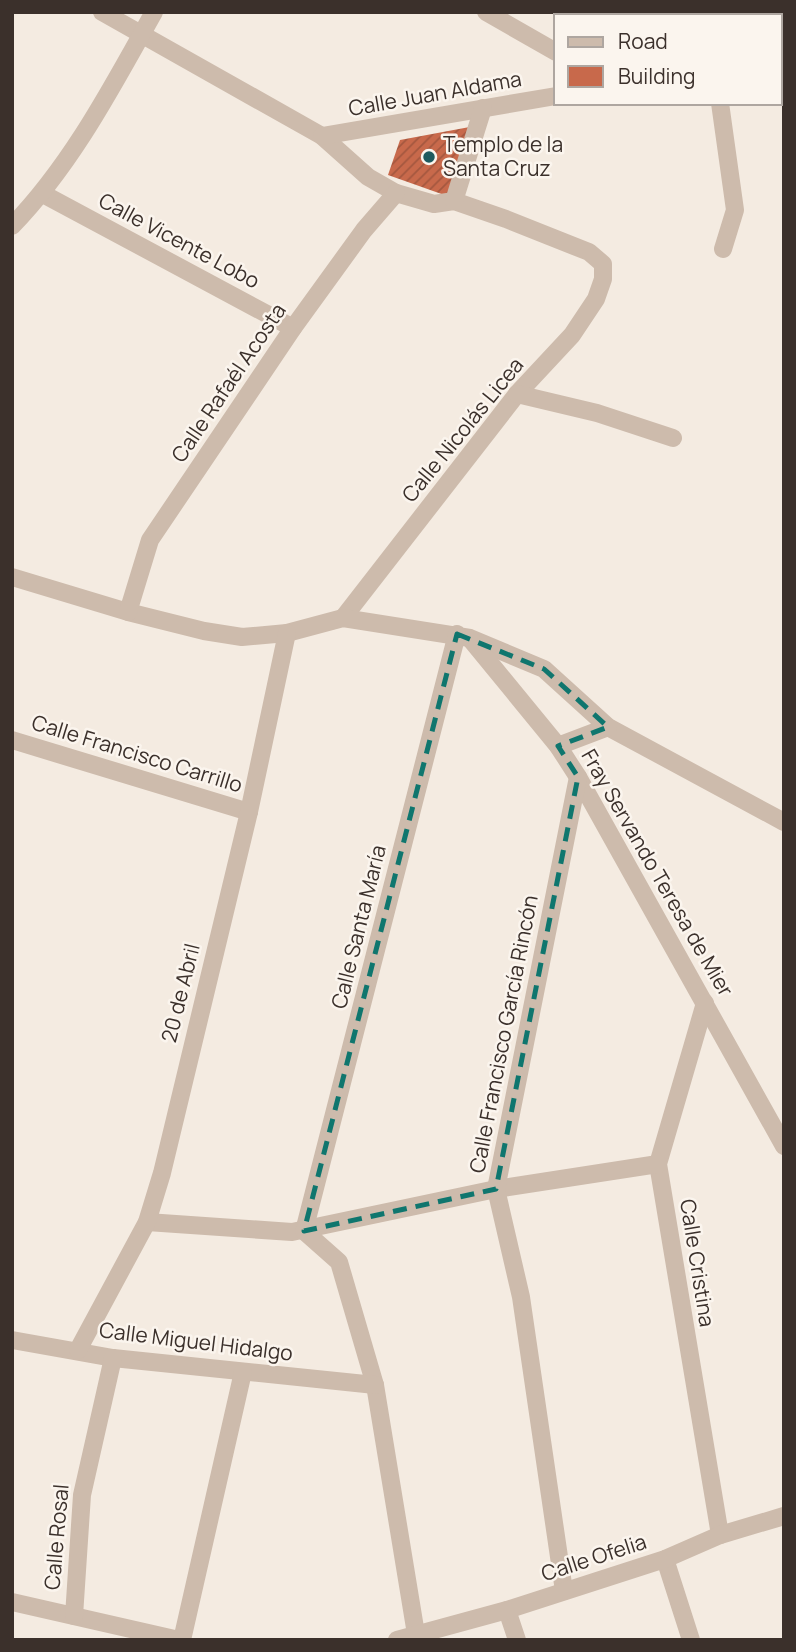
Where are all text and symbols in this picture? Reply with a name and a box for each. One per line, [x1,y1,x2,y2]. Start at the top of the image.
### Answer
legend [554,14,782,105]
text: Road [618,27,668,55]
text: Building [618,62,695,90]
street label: Calle Juan Aldama [346,64,524,122]
place label: Templo de la Santa Cruz [443,130,563,182]
marker: Templo de la Santa Cruz [421,149,437,165]
street label: Calle Vicente Lobo [94,186,265,294]
street label: Calle Rafaél Acosta [165,297,292,467]
street label: Calle Nicolás Licea [395,351,529,508]
street label: Calle Francisco Carrillo [29,708,246,798]
street label: Fray Servando Teresa de Mier [575,744,740,1002]
street label: Calle Santa María [324,842,392,1012]
street label: Calle Francisco García Rincón [462,892,544,1175]
street label: 20 de Abril [154,940,206,1045]
street label: Calle Cristina [674,1197,722,1329]
street label: Calle Miguel Hidalgo [98,1315,295,1367]
street label: Calle Rosal [37,1483,75,1591]
street label: Calle Ofelia [538,1527,650,1587]

